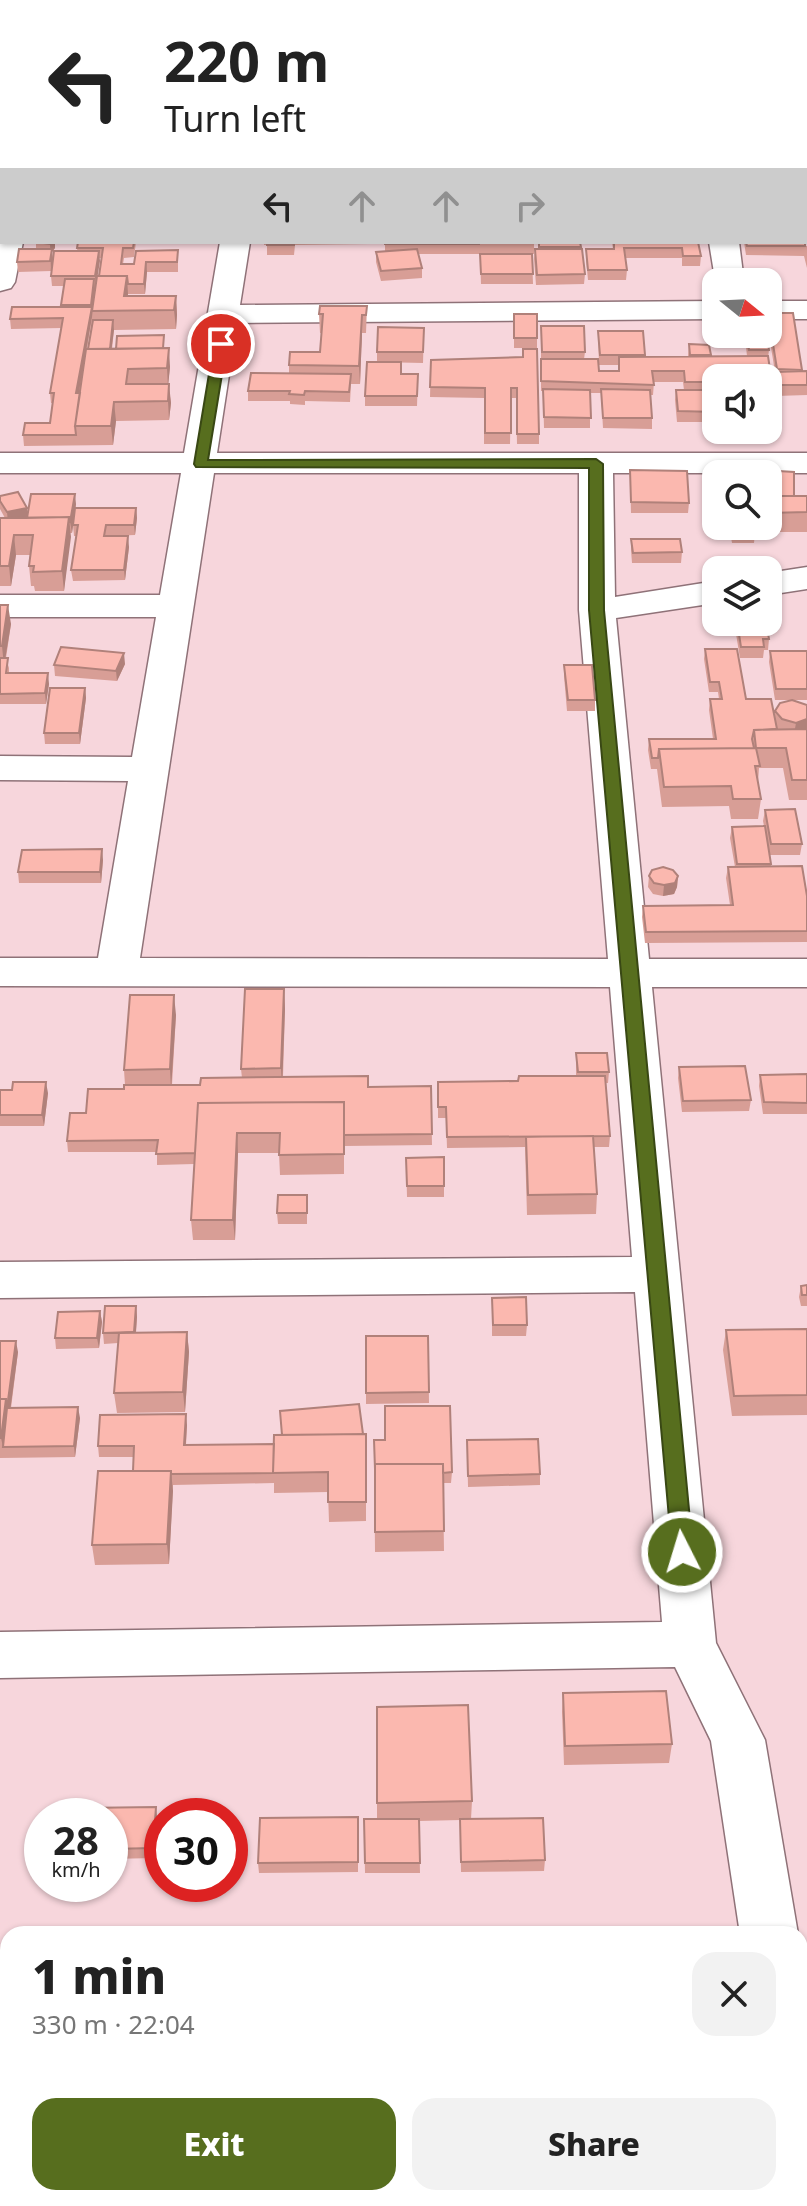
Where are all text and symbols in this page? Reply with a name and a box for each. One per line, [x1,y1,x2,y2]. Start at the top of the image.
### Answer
text: 220 m [164,22,329,98]
icon: left [32,32,136,136]
text: Turn left [164,94,306,143]
icon: left [256,184,300,228]
icon: ahead [340,184,384,228]
icon: ahead [424,184,468,228]
icon: right [508,184,552,228]
north arrow [702,268,782,348]
map controls [702,268,782,636]
pin [187,310,255,378]
icon: arrive [199,322,243,366]
button: sound [702,364,782,444]
button: search [702,460,782,540]
button: layers [702,556,782,636]
position arrow [640,1510,724,1594]
speed limit sign: 30 [144,1798,248,1902]
text: 28 [53,1812,99,1867]
text: km/h [51,1856,101,1883]
text: 1 min [32,1943,166,2008]
button: close [692,1952,776,2036]
text: 330 m · 22:04 [32,2006,195,2042]
button: Exit [32,2098,396,2190]
button: Share [412,2098,776,2190]

